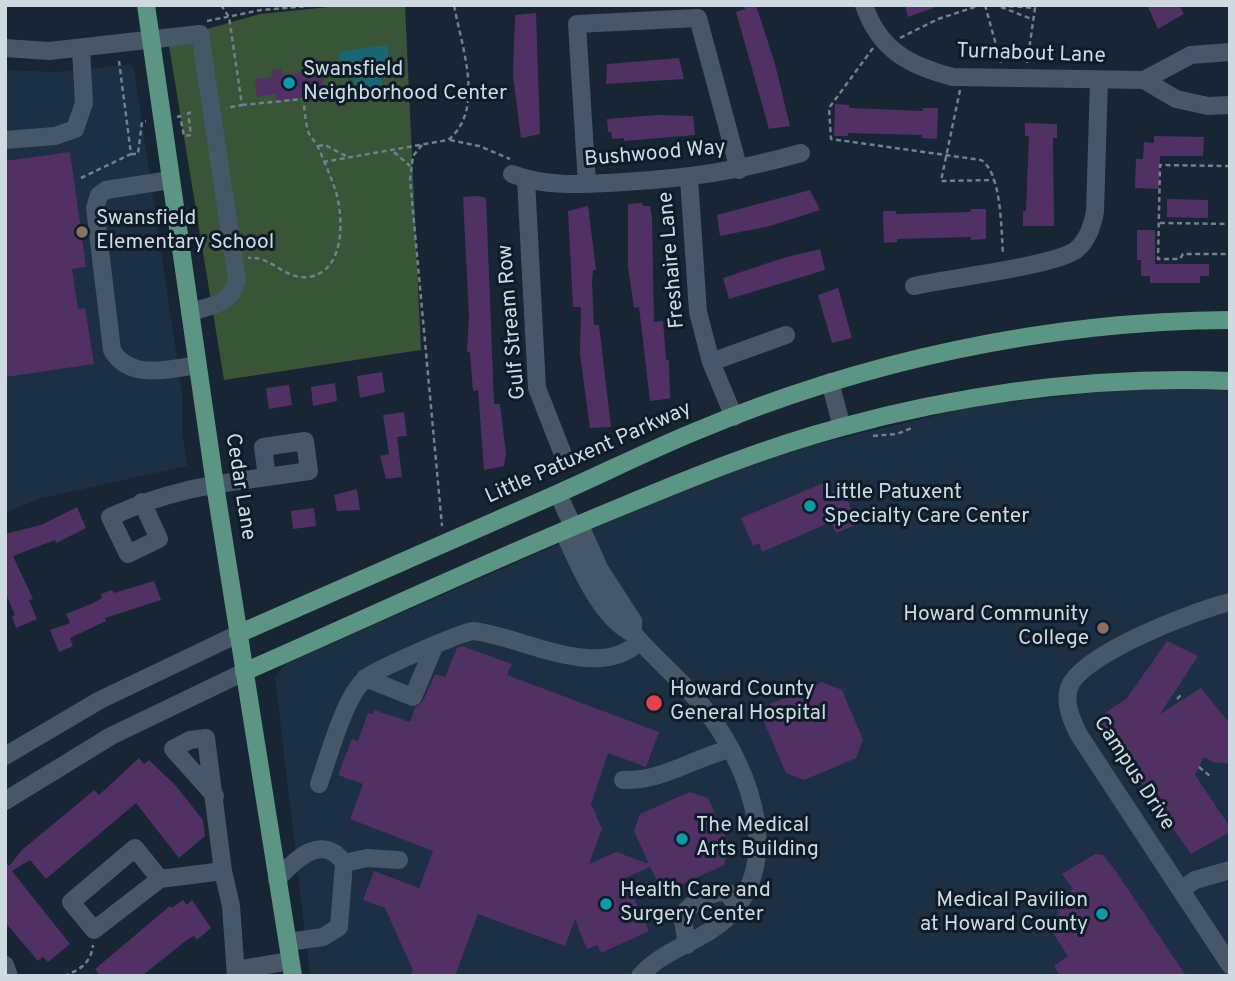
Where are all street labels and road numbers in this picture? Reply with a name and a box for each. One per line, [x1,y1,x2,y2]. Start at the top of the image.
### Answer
street label: Turnabout Lane [956,40,1106,70]
street label: Bushwood Way [583,136,727,174]
street label: Freshaire Lane [654,190,692,330]
street label: Gulf Stream Row [494,243,532,401]
street label: Little Patuxent Parkway [482,397,696,511]
street label: Cedar Lane [218,432,260,542]
street label: Campus Drive [1087,712,1179,836]

